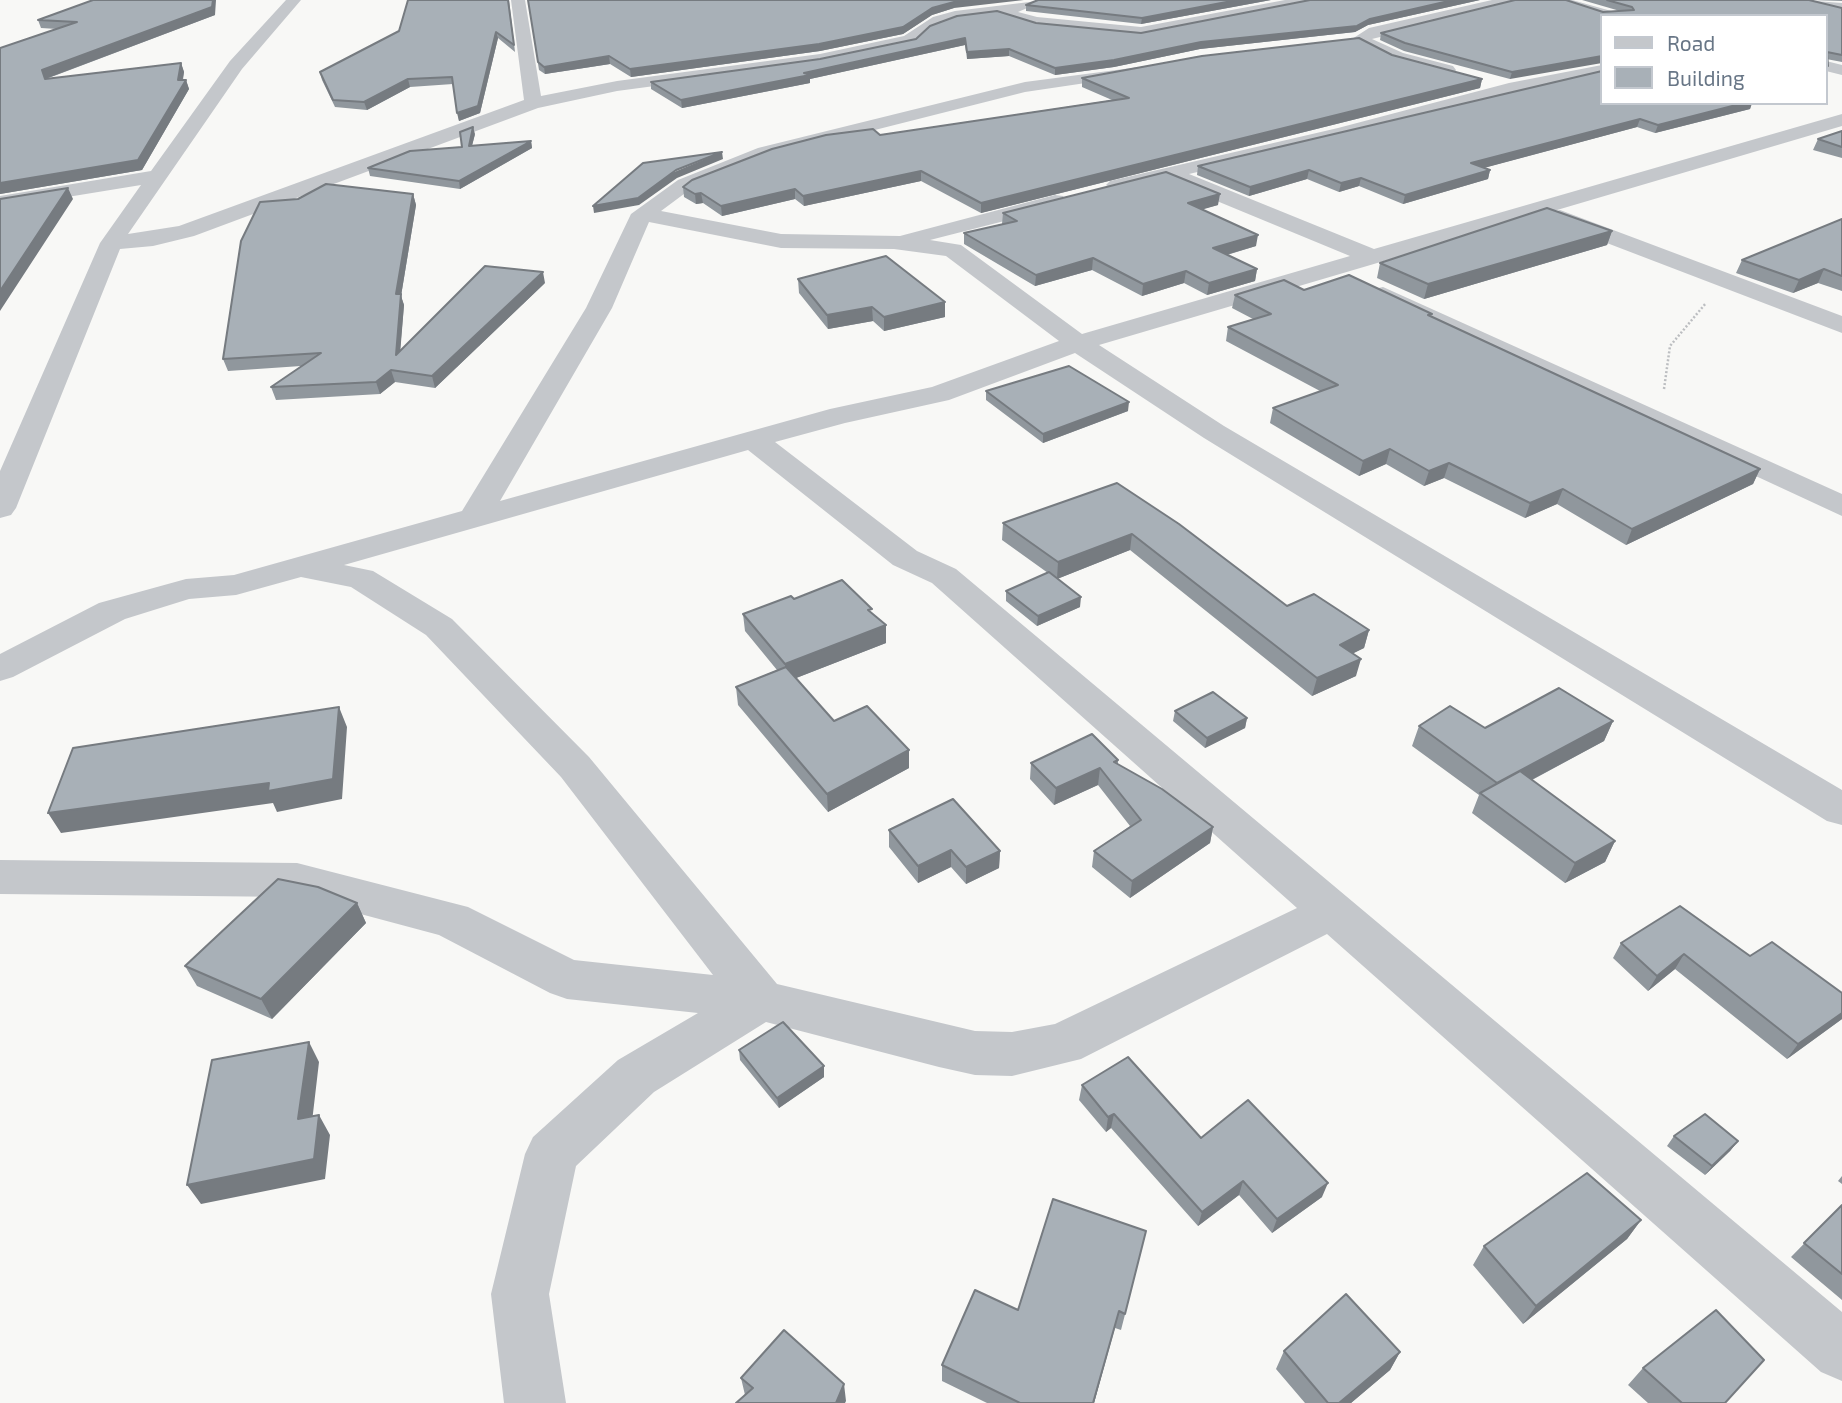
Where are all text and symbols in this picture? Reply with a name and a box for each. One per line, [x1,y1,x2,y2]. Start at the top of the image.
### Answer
legend [1601,14,1828,105]
text: Road [1667,30,1715,55]
text: Building [1667,65,1745,90]

